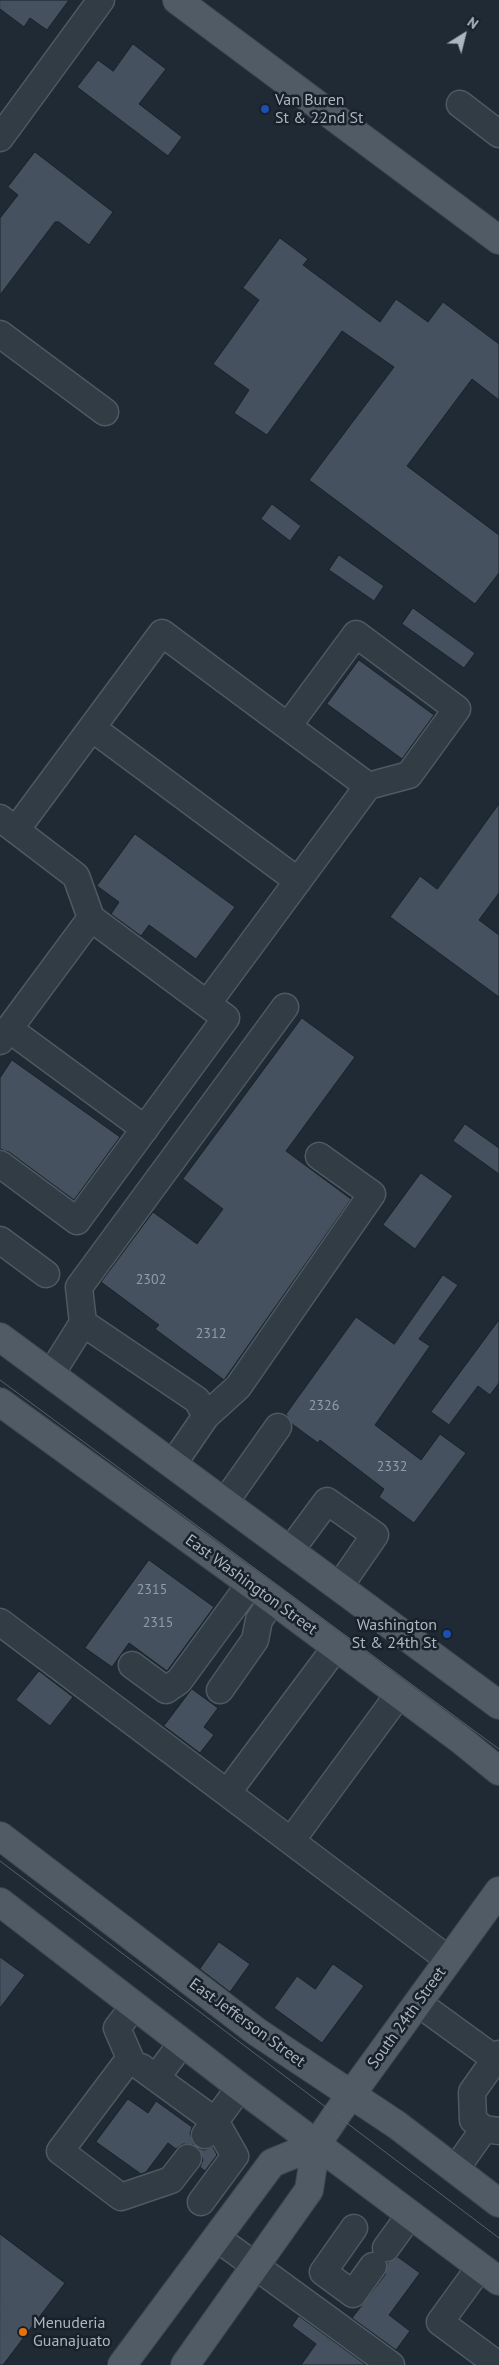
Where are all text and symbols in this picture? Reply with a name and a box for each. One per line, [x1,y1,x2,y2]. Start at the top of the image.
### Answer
north arrow [439,10,489,60]
text: N [464,13,482,33]
place label: Van Buren St & 22nd St [275,90,363,128]
marker: Van Buren St & 22nd St [259,103,271,115]
house number: 2302 [136,1272,166,1288]
house number: 2312 [196,1326,226,1342]
house number: 2326 [309,1398,339,1414]
house number: 2332 [377,1459,407,1475]
street label: East Washington Street [181,1531,321,1639]
house number: 2315 [137,1582,167,1598]
house number: 2315 [143,1615,173,1631]
place label: Washington St & 24th St [352,1615,437,1653]
marker: Washington St & 24th St [441,1628,453,1640]
street label: South 24th Street [364,1963,450,2073]
street label: East Jefferson Street [185,1975,309,2071]
place label: Menuderia Guanajuato [33,2313,111,2351]
marker: Menuderia Guanajuato [17,2326,29,2338]

